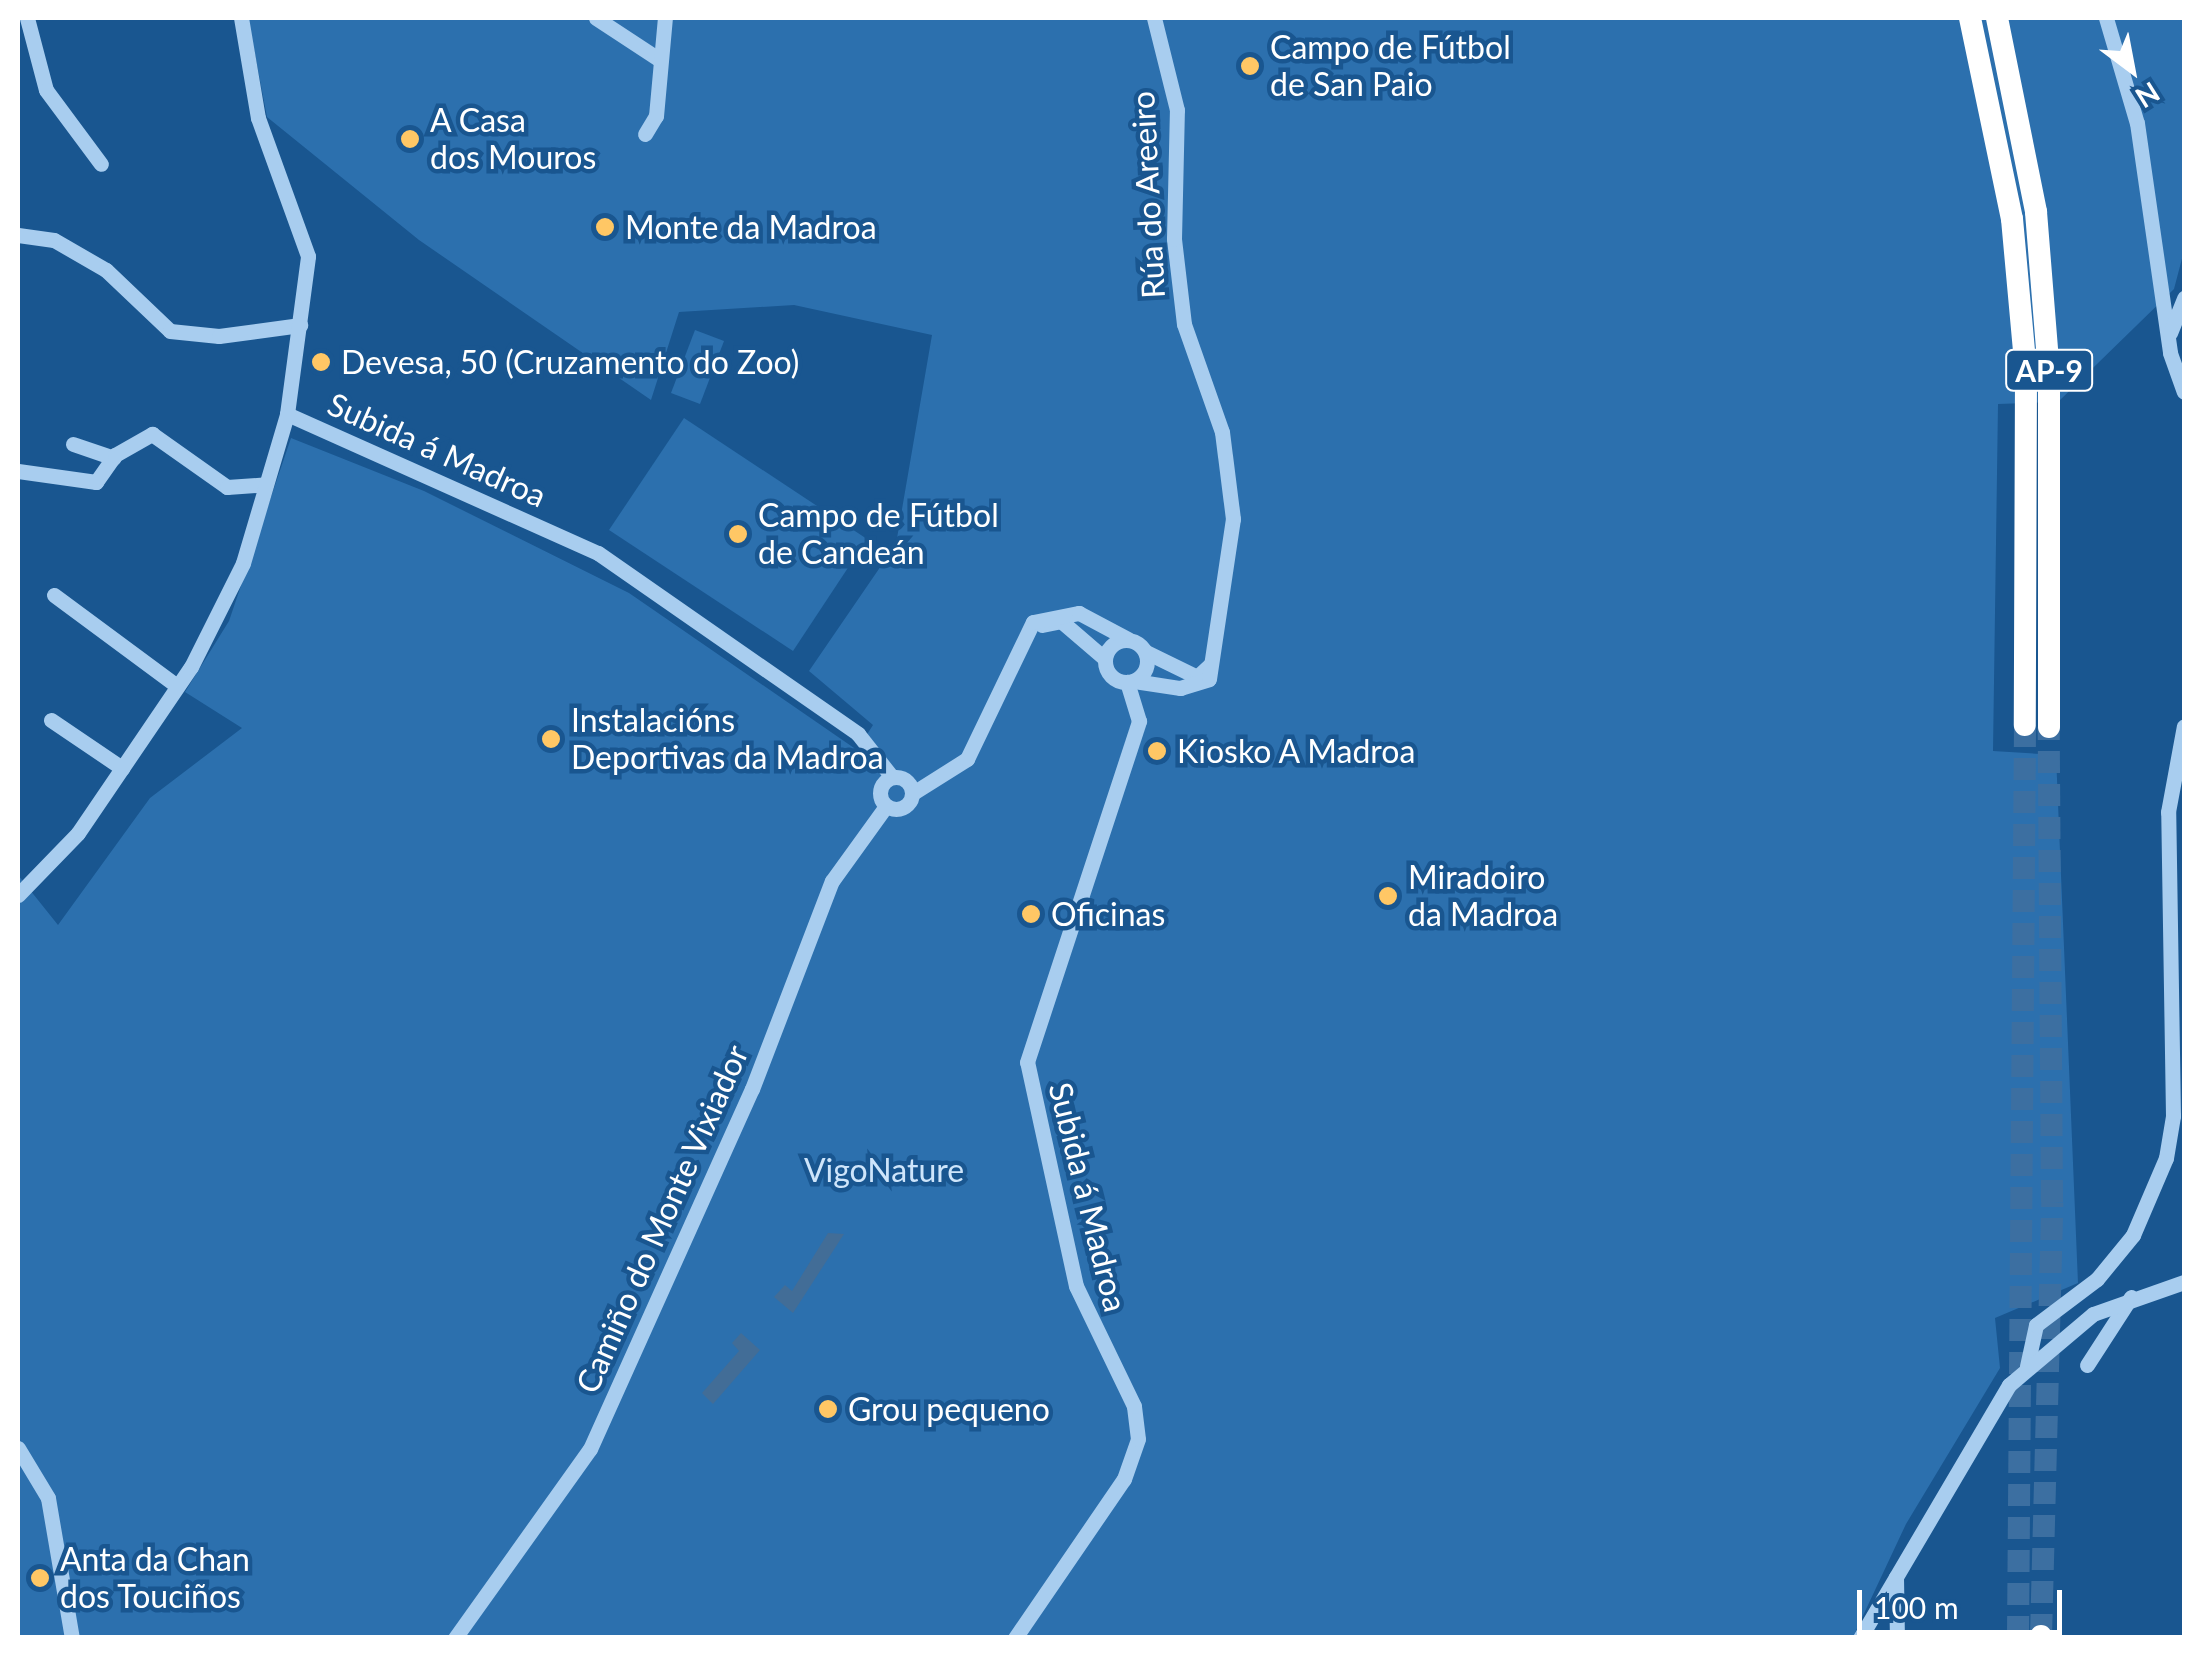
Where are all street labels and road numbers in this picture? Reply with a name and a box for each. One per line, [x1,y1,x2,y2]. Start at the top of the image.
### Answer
street label: Rúa do Areeiro [1123,90,1173,300]
road number: AP-9 [2004,345,2094,395]
street label: Subida á Madroa [322,385,552,515]
street label: Camiño do Monte Vixiador [568,1039,756,1399]
street label: Subida á Madroa [1041,1078,1135,1316]

